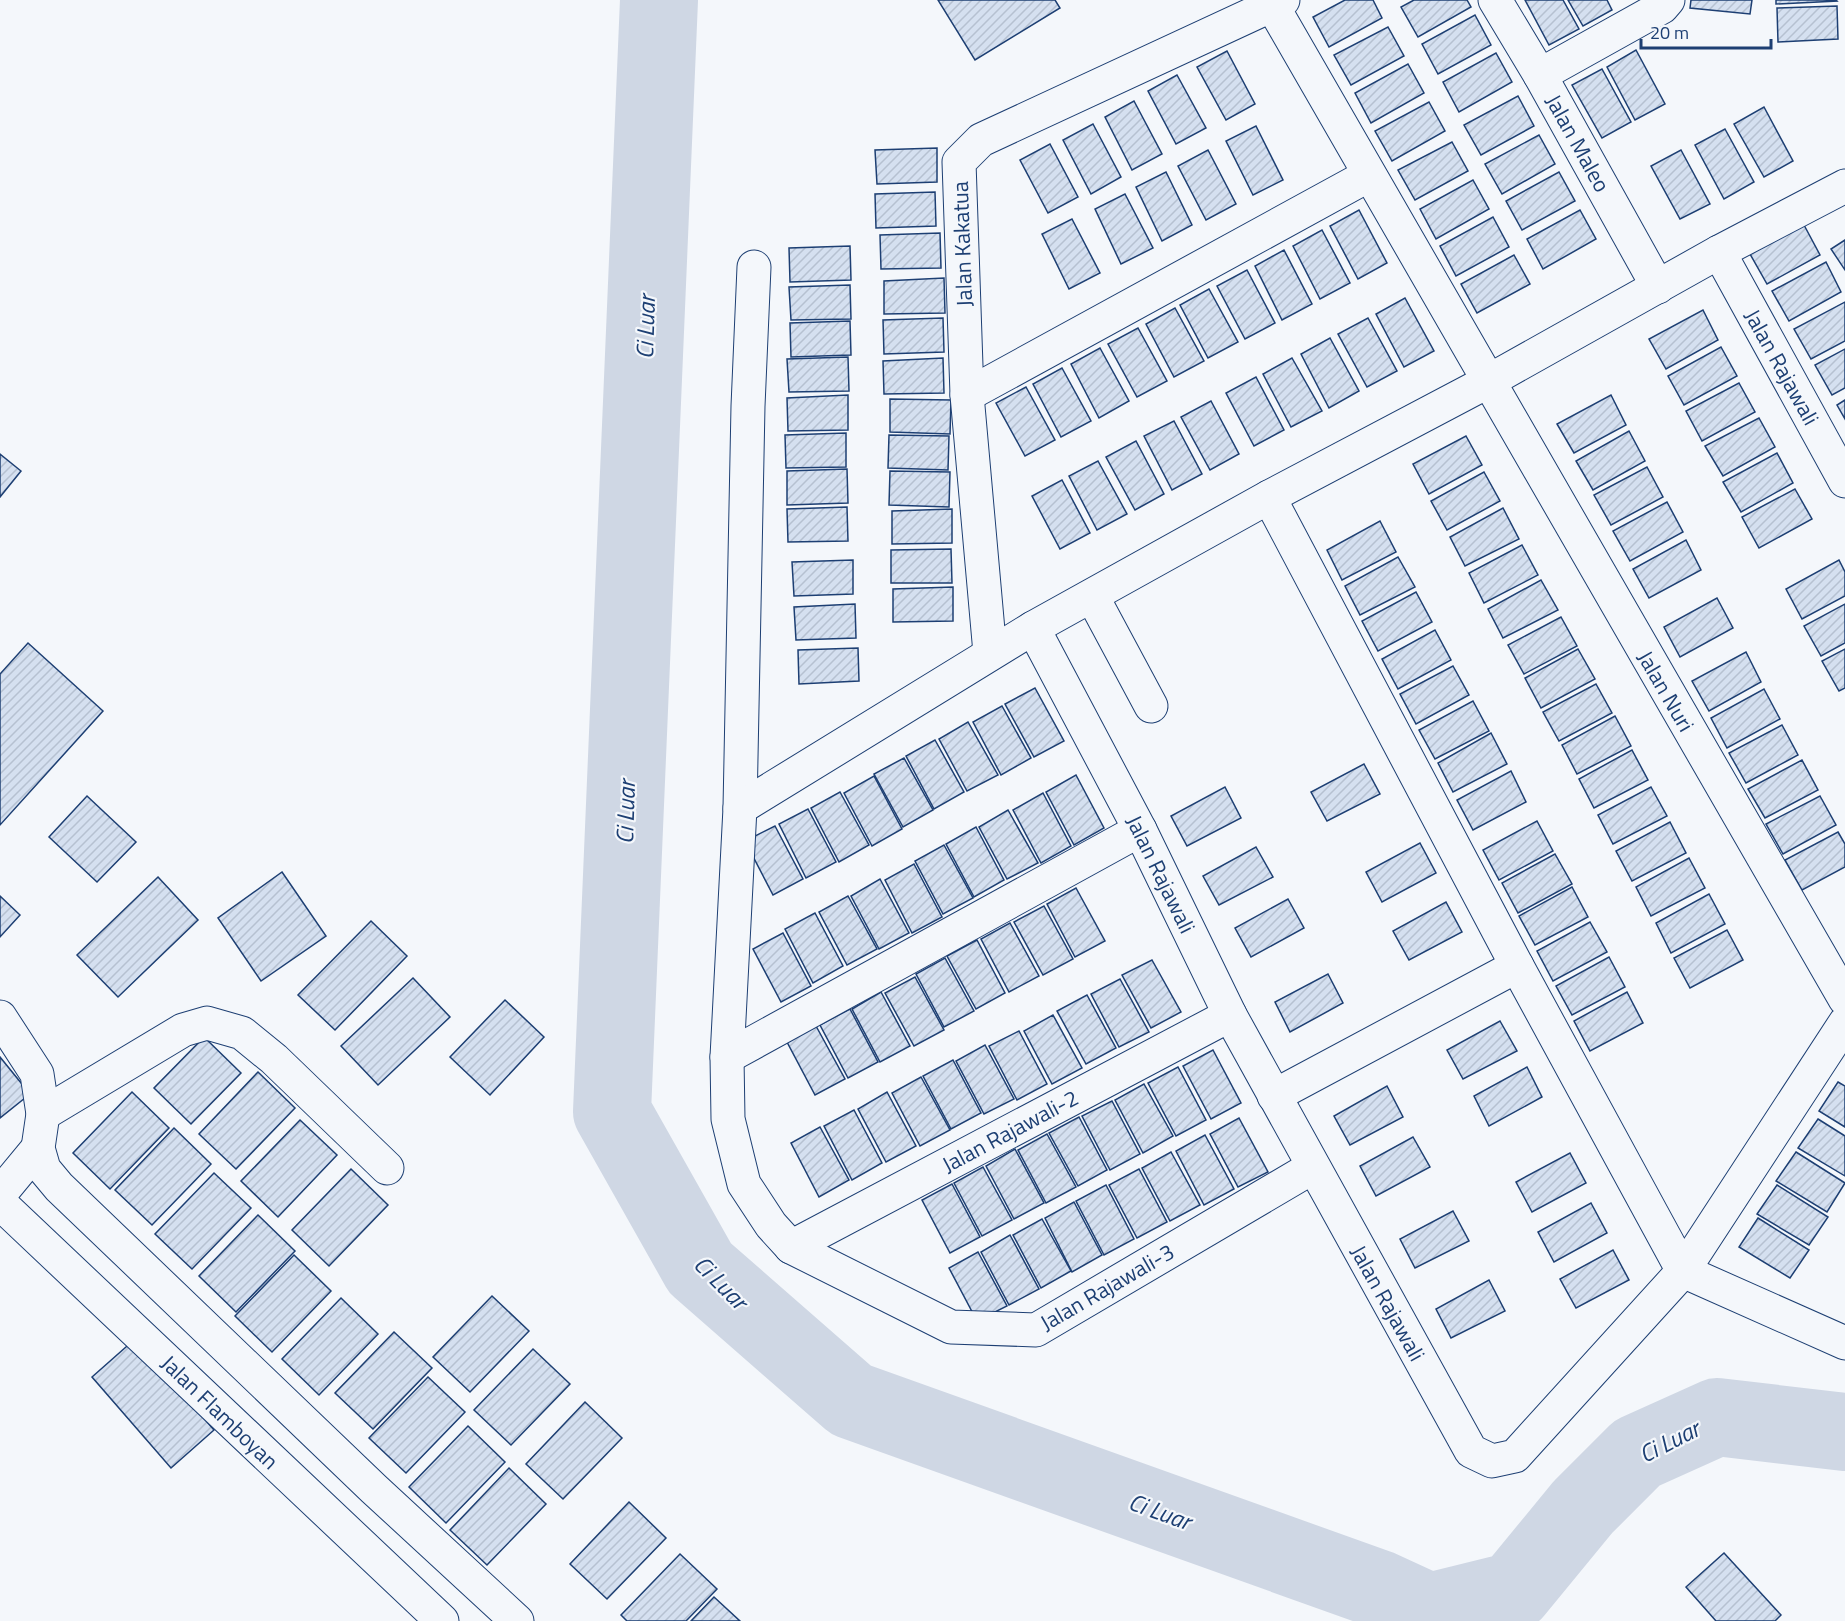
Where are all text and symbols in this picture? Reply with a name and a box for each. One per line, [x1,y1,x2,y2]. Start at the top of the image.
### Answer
scale bar [1641,12,1772,50]
text: 20 m [1650,19,1689,46]
street label: Jalan Maleo [1537,88,1619,198]
street label: Jalan Kakatua [943,181,981,307]
water label: Ci Luar [626,291,664,360]
street label: Jalan Rajawali [1736,303,1828,431]
street label: Jalan Nuri [1629,644,1703,738]
water label: Ci Luar [606,776,644,845]
street label: Jalan Rajawali [1118,809,1204,939]
street label: Jalan Rajawali-2 [936,1081,1084,1181]
street label: Jalan Rajawali-3 [1034,1235,1180,1339]
street label: Jalan Rajawali [1342,1239,1434,1367]
water label: Ci Luar [686,1247,759,1320]
street label: Jalan Flamboyan [153,1347,287,1477]
water label: Ci Luar [1632,1409,1709,1472]
water label: Ci Luar [1124,1483,1199,1540]

